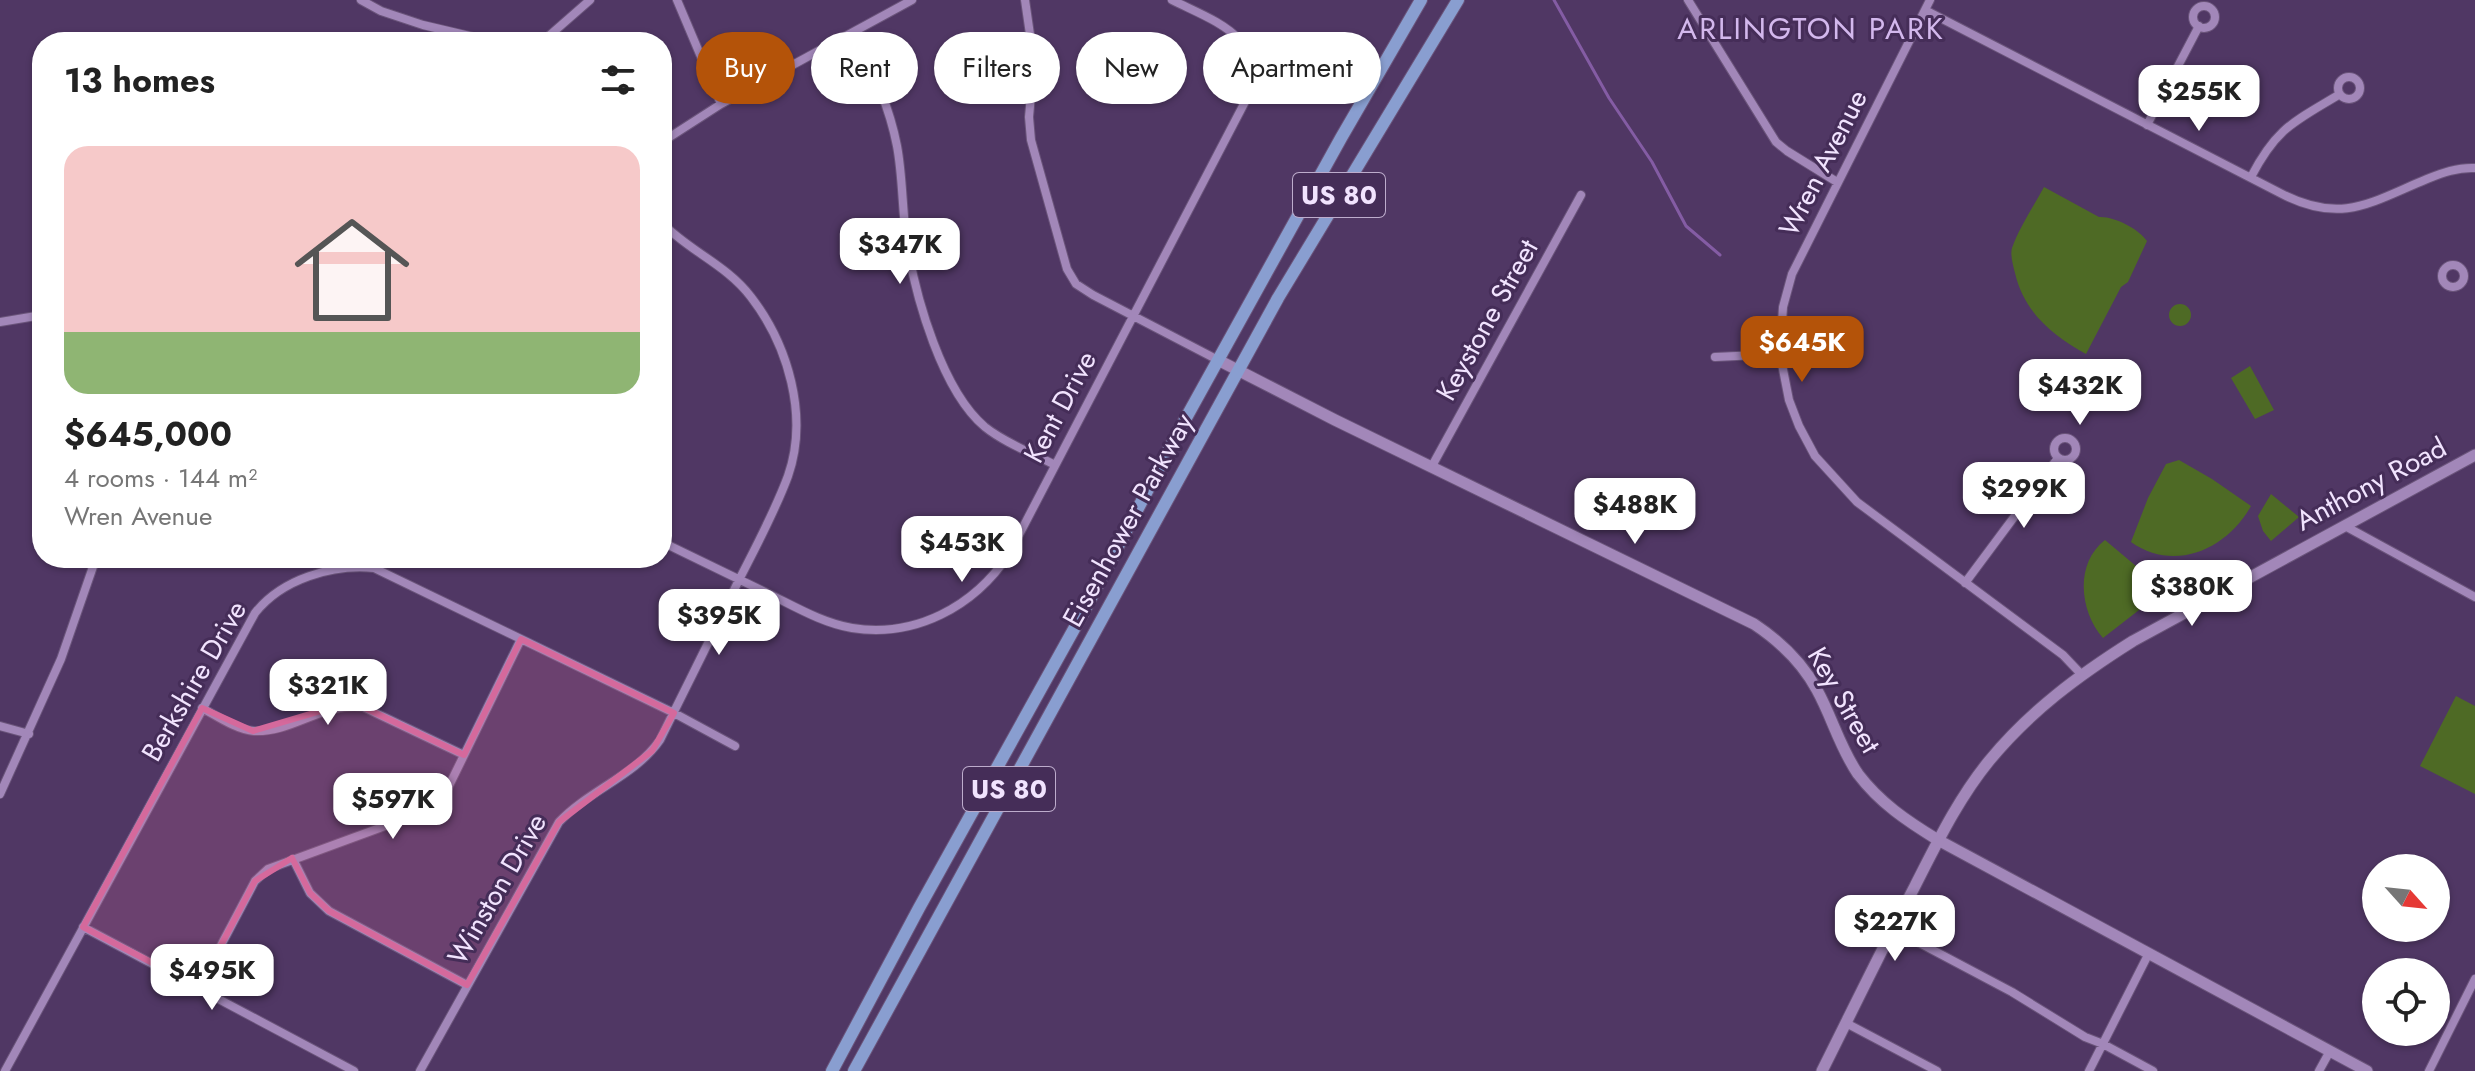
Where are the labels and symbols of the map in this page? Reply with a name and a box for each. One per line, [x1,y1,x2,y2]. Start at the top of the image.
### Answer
district label: ARLINGTON PARK [1677,7,1945,50]
pin: $255K [2143,65,2255,133]
street label: Wren Avenue [1768,83,1878,243]
road number: US 80 [1293,173,1385,217]
pin: $347K [844,218,956,286]
street label: Keystone Street [1426,232,1548,408]
pin: $645K [1746,316,1858,384]
street label: Kent Drive [1013,344,1107,470]
pin: $432K [2024,359,2136,427]
street label: Eisenhower Parkway [1052,405,1204,634]
street label: Anthony Road [2288,427,2454,541]
pin: $299K [1968,462,2080,530]
pin: $488K [1579,478,1691,546]
pin: $453K [906,516,1018,584]
pin: $380K [2136,560,2248,628]
pin: $395K [663,589,775,657]
street label: Berkshire Drive [131,593,257,769]
street label: Key Street [1797,639,1891,761]
pin: $321K [272,659,384,727]
road number: US 80 [963,767,1055,811]
pin: $597K [337,773,449,841]
street label: Winston Drive [437,806,557,972]
north arrow [2362,854,2450,942]
pin: $227K [1839,895,1951,963]
pin: $495K [156,944,268,1012]

